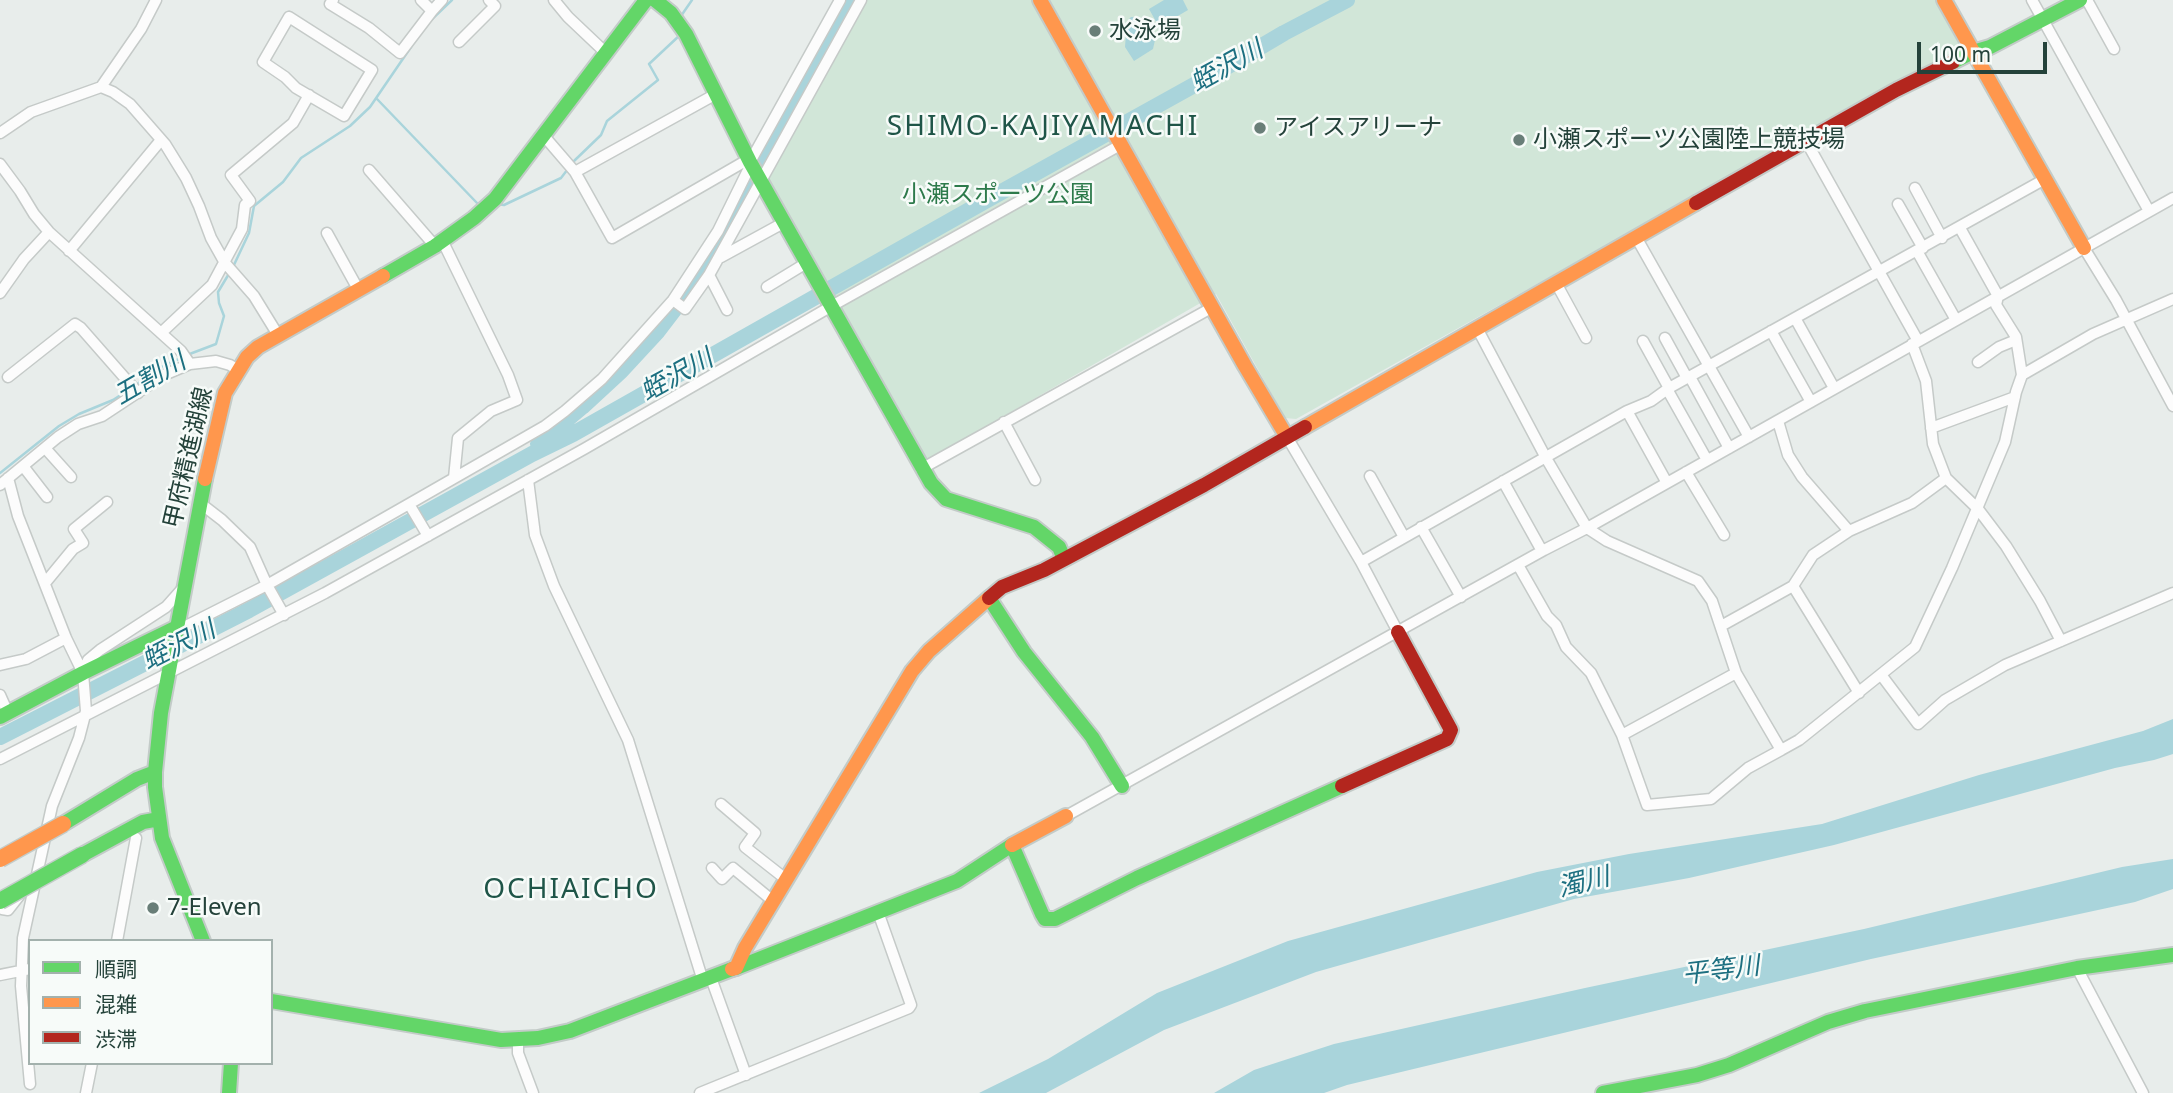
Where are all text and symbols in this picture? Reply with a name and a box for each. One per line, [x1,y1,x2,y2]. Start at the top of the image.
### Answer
place label: 水泳場 [1109,17,1181,45]
marker: 水泳場 [1087,23,1103,39]
scale bar [1921,28,2050,72]
water label: 蛭沢川 [1185,34,1269,100]
text: 100 m [1930,40,1991,68]
district label: SHIMO-KAJIYAMACHI [889,110,1197,144]
place label: アイスアリーナ [1274,114,1442,142]
marker: アイスアリーナ [1252,120,1268,136]
place label: 小瀬スポーツ公園陸上競技場 [1533,126,1845,154]
marker: 小瀬スポーツ公園陸上競技場 [1511,132,1527,148]
park label: 小瀬スポーツ公園 [902,181,1094,209]
water label: 蛭沢川 [635,343,719,409]
water label: 五割川 [108,346,192,412]
street label: 甲府精進湖線 [159,385,219,531]
water label: 蛭沢川 [137,614,221,678]
water label: 濁川 [1555,862,1613,904]
district label: OCHIAICHO [484,873,658,907]
place label: 7-Eleven [167,894,262,922]
marker: 7-Eleven [145,900,161,916]
legend [28,939,273,1065]
water label: 平等川 [1680,951,1762,991]
text: 順調 [95,955,137,983]
text: 混雑 [95,990,137,1018]
text: 渋滞 [95,1025,137,1053]

